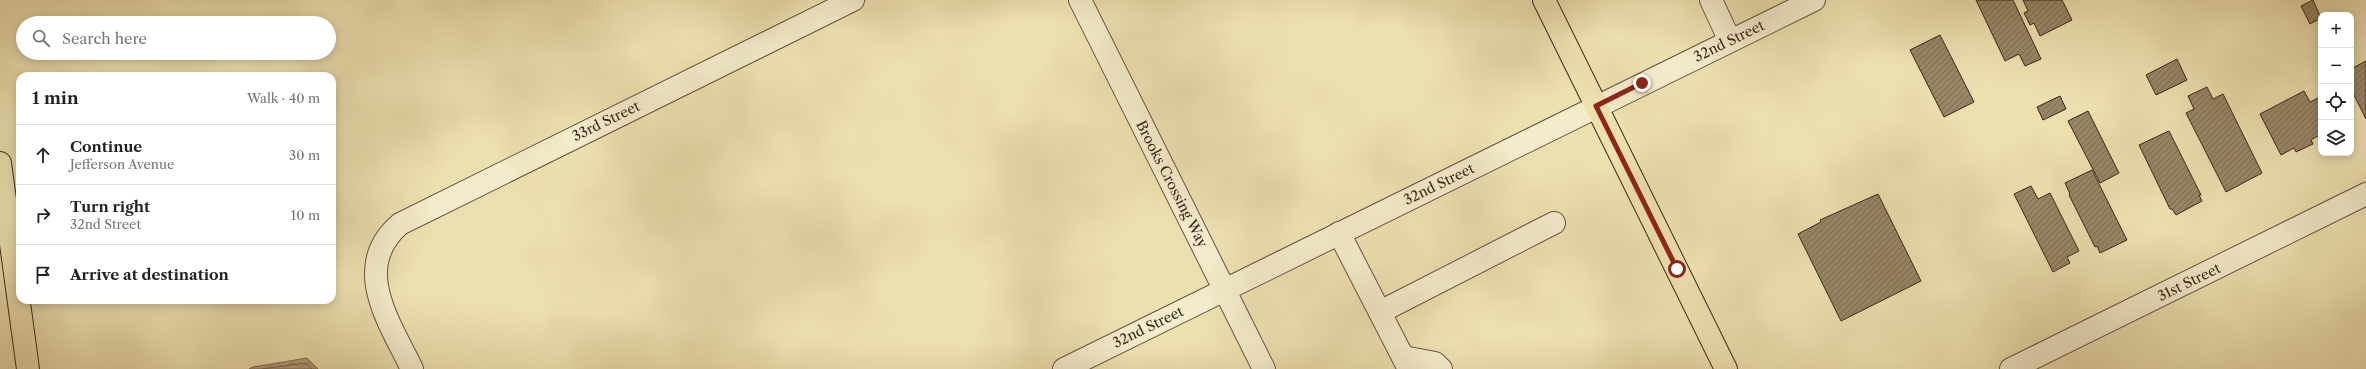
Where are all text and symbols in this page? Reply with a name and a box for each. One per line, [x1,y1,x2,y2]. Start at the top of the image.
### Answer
map controls [2318,12,2354,156]
button: + [2318,12,2354,48]
search box [16,16,336,60]
street label: 32nd Street [1691,16,1767,66]
icon: search [30,27,52,49]
text: Search here [62,29,147,48]
button: − [2318,48,2354,84]
route end [1633,74,1651,92]
button: locate [2318,84,2354,120]
text: 1 min [32,88,79,108]
text: Walk · 40 m [247,90,320,106]
street label: 33rd Street [569,97,643,145]
street label: Brooks Crossing Way [1132,117,1212,251]
button: layers [2318,120,2354,156]
text: Continue [70,137,142,156]
icon: ahead [32,144,54,166]
text: 30 m [289,147,320,163]
text: Jefferson Avenue [70,156,174,172]
street label: 32nd Street [1401,159,1477,209]
text: Turn right [70,197,150,216]
icon: right [32,204,54,226]
text: 10 m [291,207,320,223]
text: 32nd Street [70,216,141,232]
street label: 31st Street [2155,259,2224,305]
route start [1668,260,1686,278]
icon: arrive [32,264,54,286]
text: Arrive at destination [70,265,229,284]
street label: 32nd Street [1110,302,1186,352]

